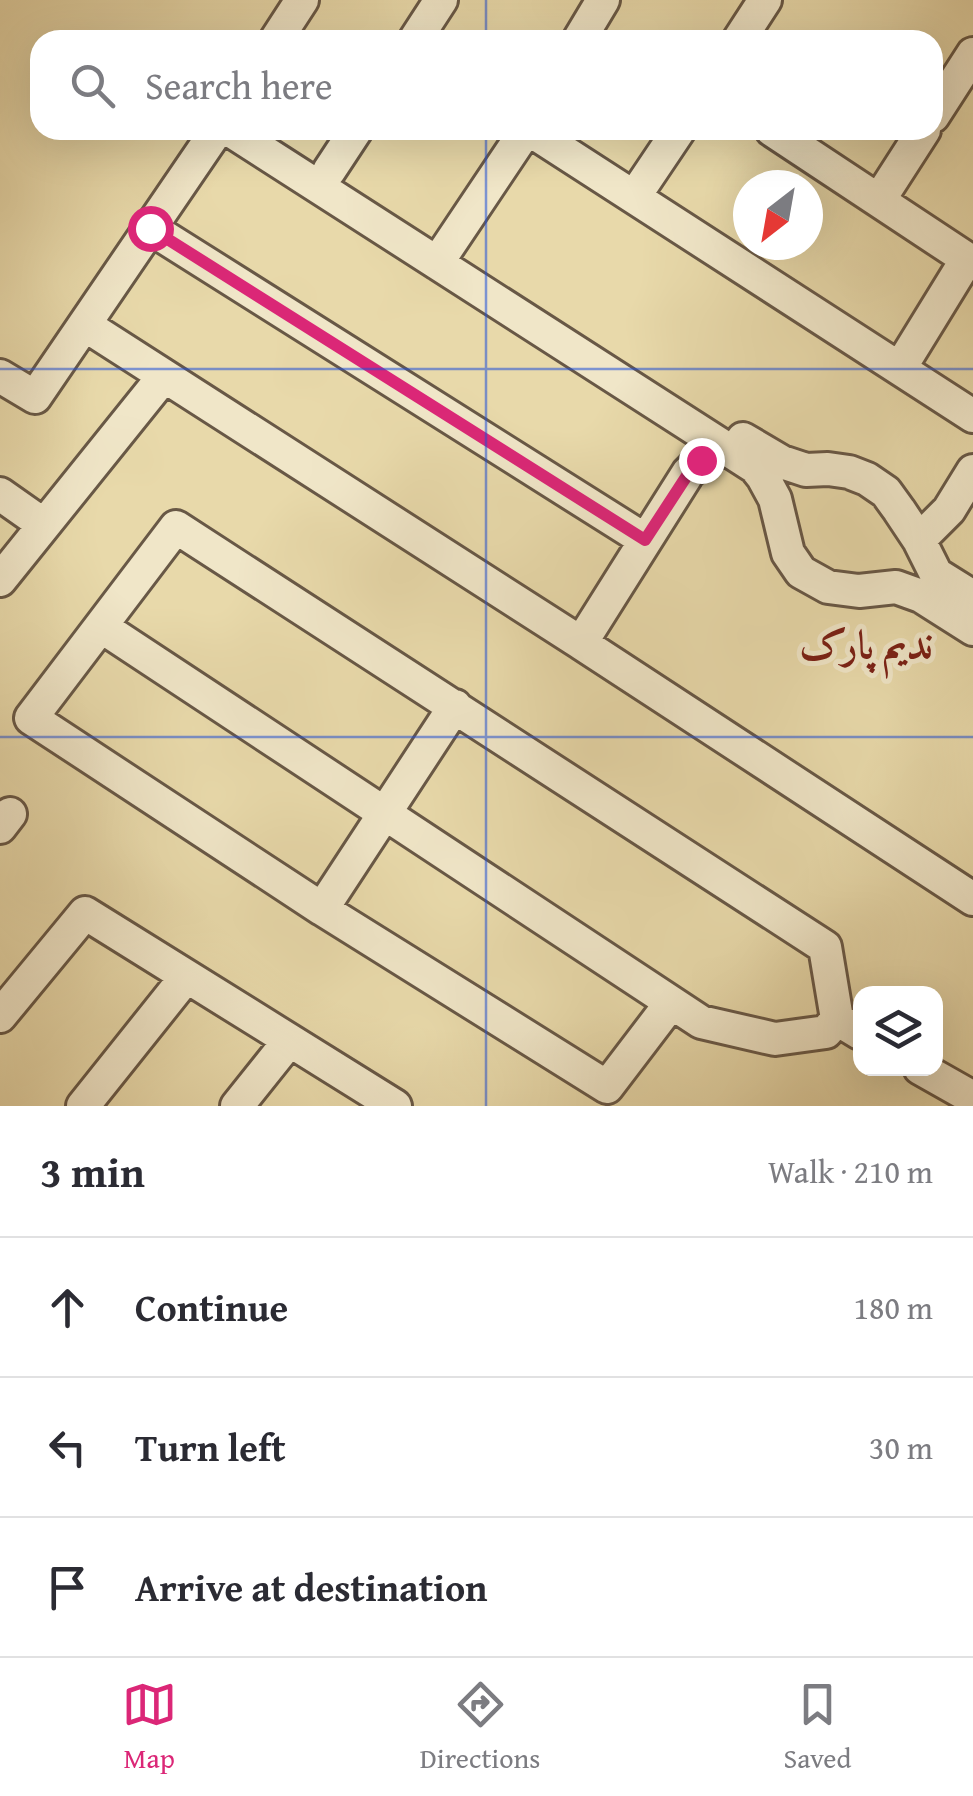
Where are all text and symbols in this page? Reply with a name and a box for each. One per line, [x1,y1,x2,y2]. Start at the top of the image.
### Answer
search box [30,30,943,140]
text: Search here [145,57,333,113]
icon: search [65,58,120,113]
north arrow [733,170,823,260]
route start [128,206,174,252]
route end [679,438,725,484]
district label: ندیم پارک [799,614,933,679]
map controls [853,986,943,1076]
button: layers [853,986,943,1076]
text: 3 min [40,1141,145,1202]
text: Walk · 210 m [768,1148,933,1195]
text: Continue [135,1279,288,1335]
icon: ahead [40,1280,95,1335]
text: 180 m [854,1284,933,1331]
text: Turn left [135,1419,286,1475]
icon: left [40,1420,95,1475]
text: 30 m [869,1424,933,1471]
text: Arrive at destination [135,1559,488,1615]
icon: arrive [40,1560,95,1615]
tab: Map [122,1677,177,1778]
tab: Directions [420,1677,540,1778]
tab: Saved [784,1677,851,1778]

